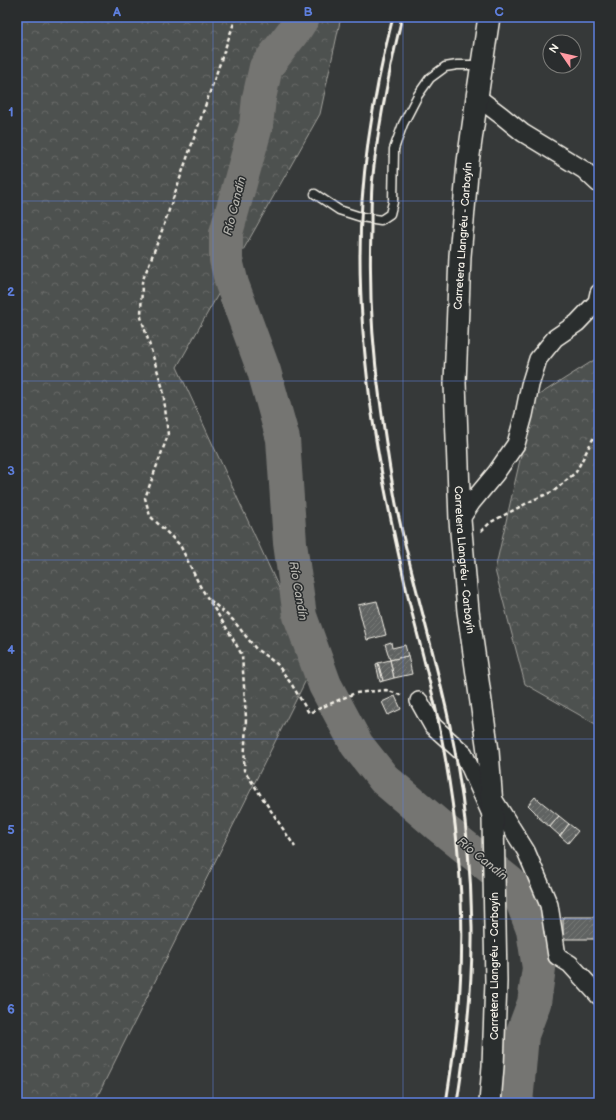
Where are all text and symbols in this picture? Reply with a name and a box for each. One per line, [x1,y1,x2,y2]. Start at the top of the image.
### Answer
text: A [112,4,121,20]
text: B [303,4,313,20]
text: C [494,4,504,20]
north arrow [542,34,582,74]
text: N [546,42,562,56]
text: 1 [8,104,14,120]
street label: Carretera Llangréu - Carbayín [451,162,475,310]
water label: Río Candín [220,175,250,237]
text: 2 [7,284,15,300]
text: 3 [7,463,15,479]
street label: Carretera Llangréu - Carbayín [452,486,478,634]
water label: Río Candín [285,560,311,622]
text: 4 [7,642,15,658]
text: 5 [7,822,15,838]
water label: Río Candín [454,834,510,884]
street label: Carretera Llangréu - Carbayín [488,892,501,1040]
text: 6 [7,1001,15,1017]

